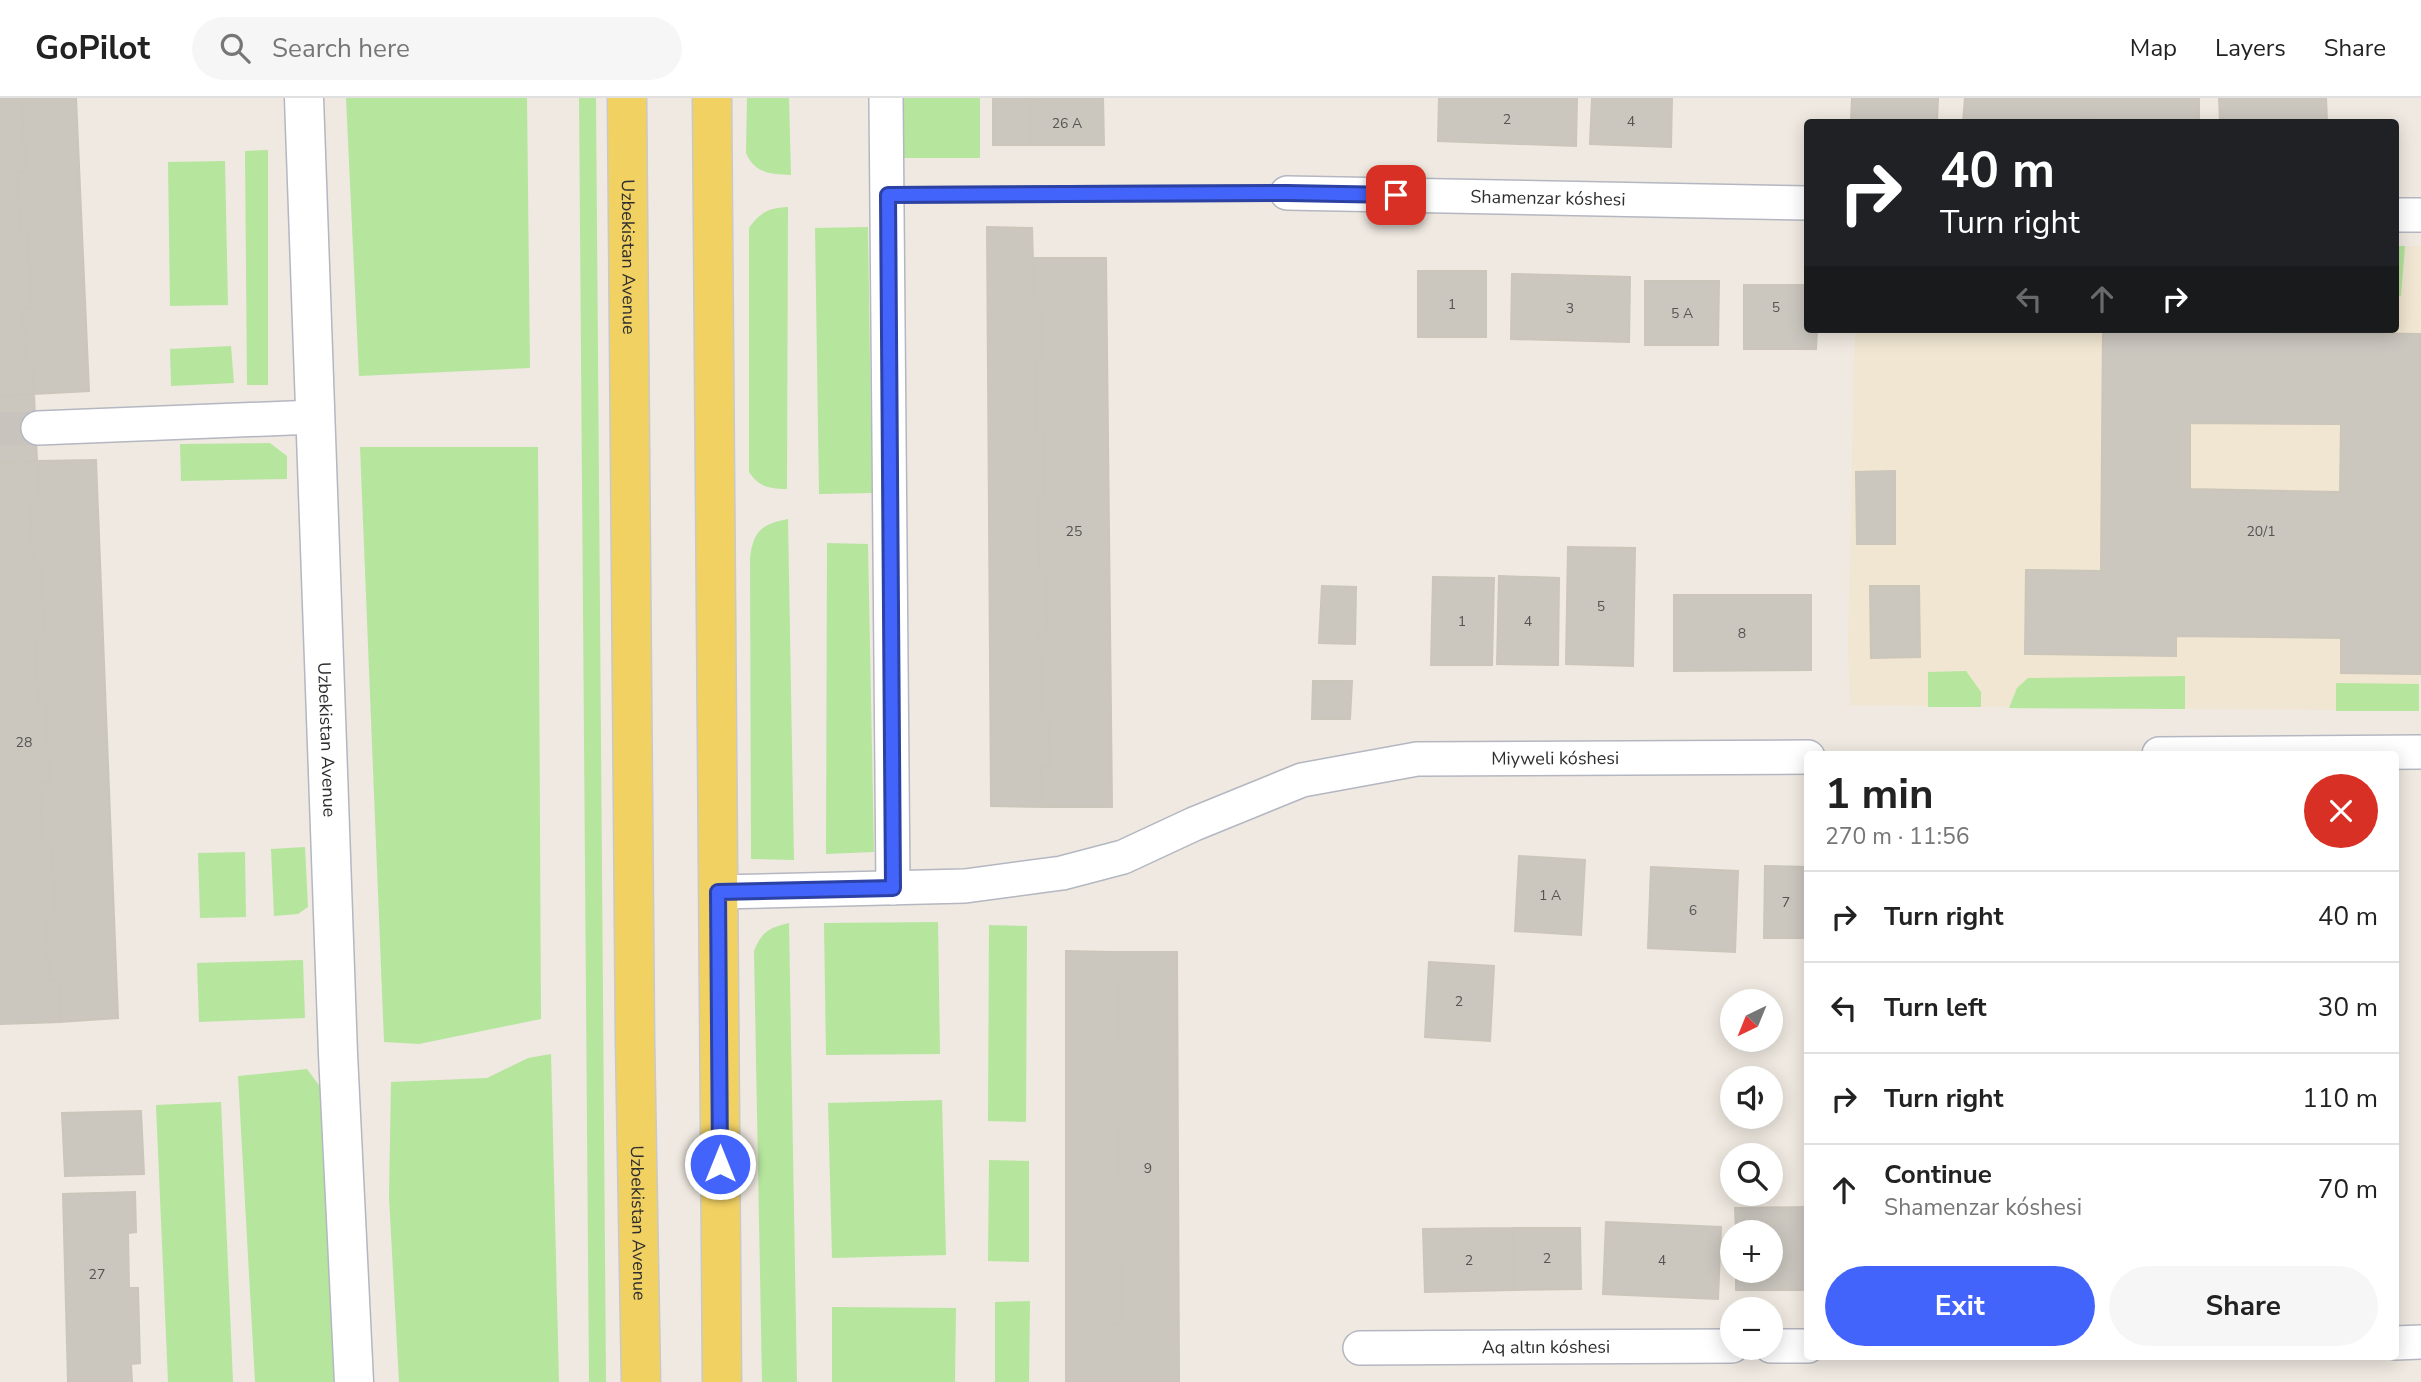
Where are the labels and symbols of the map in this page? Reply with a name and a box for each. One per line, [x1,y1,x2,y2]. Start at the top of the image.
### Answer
house number: 2 [1503,110,1511,129]
house number: 4 [1627,112,1635,131]
house number: 26 A [1052,114,1082,133]
pin [1366,165,1426,225]
street label: Uzbekistan Avenue [616,179,641,335]
street label: Shamenzar kóshesi [1470,185,1626,211]
house number: 1 [1448,295,1456,314]
house number: 5 [1772,298,1780,317]
house number: 3 [1566,299,1574,318]
house number: 5 А [1671,304,1693,323]
house number: 25 [1066,522,1082,541]
house number: 20/1 [2246,522,2276,541]
house number: 5 [1597,597,1605,616]
house number: 1 [1458,612,1466,631]
house number: 4 [1524,612,1532,631]
house number: 8 [1738,624,1746,643]
street label: Uzbekistan Avenue [312,662,342,818]
house number: 28 [16,733,32,752]
street label: Miyweli kóshesi [1491,746,1619,771]
house number: 1 А [1539,886,1561,905]
house number: 7 [1782,893,1790,912]
house number: 6 [1689,901,1697,920]
north arrow [1720,989,1783,1052]
house number: 2 [1455,992,1463,1011]
position arrow [683,1127,757,1201]
street label: Uzbekistan Avenue [625,1145,652,1301]
house number: 9 [1144,1159,1152,1178]
house number: 2 [1543,1249,1551,1268]
house number: 2 [1465,1251,1473,1270]
house number: 4 [1658,1251,1666,1270]
house number: 27 [89,1265,105,1284]
street label: Aq altın kóshesi [1482,1335,1610,1359]

